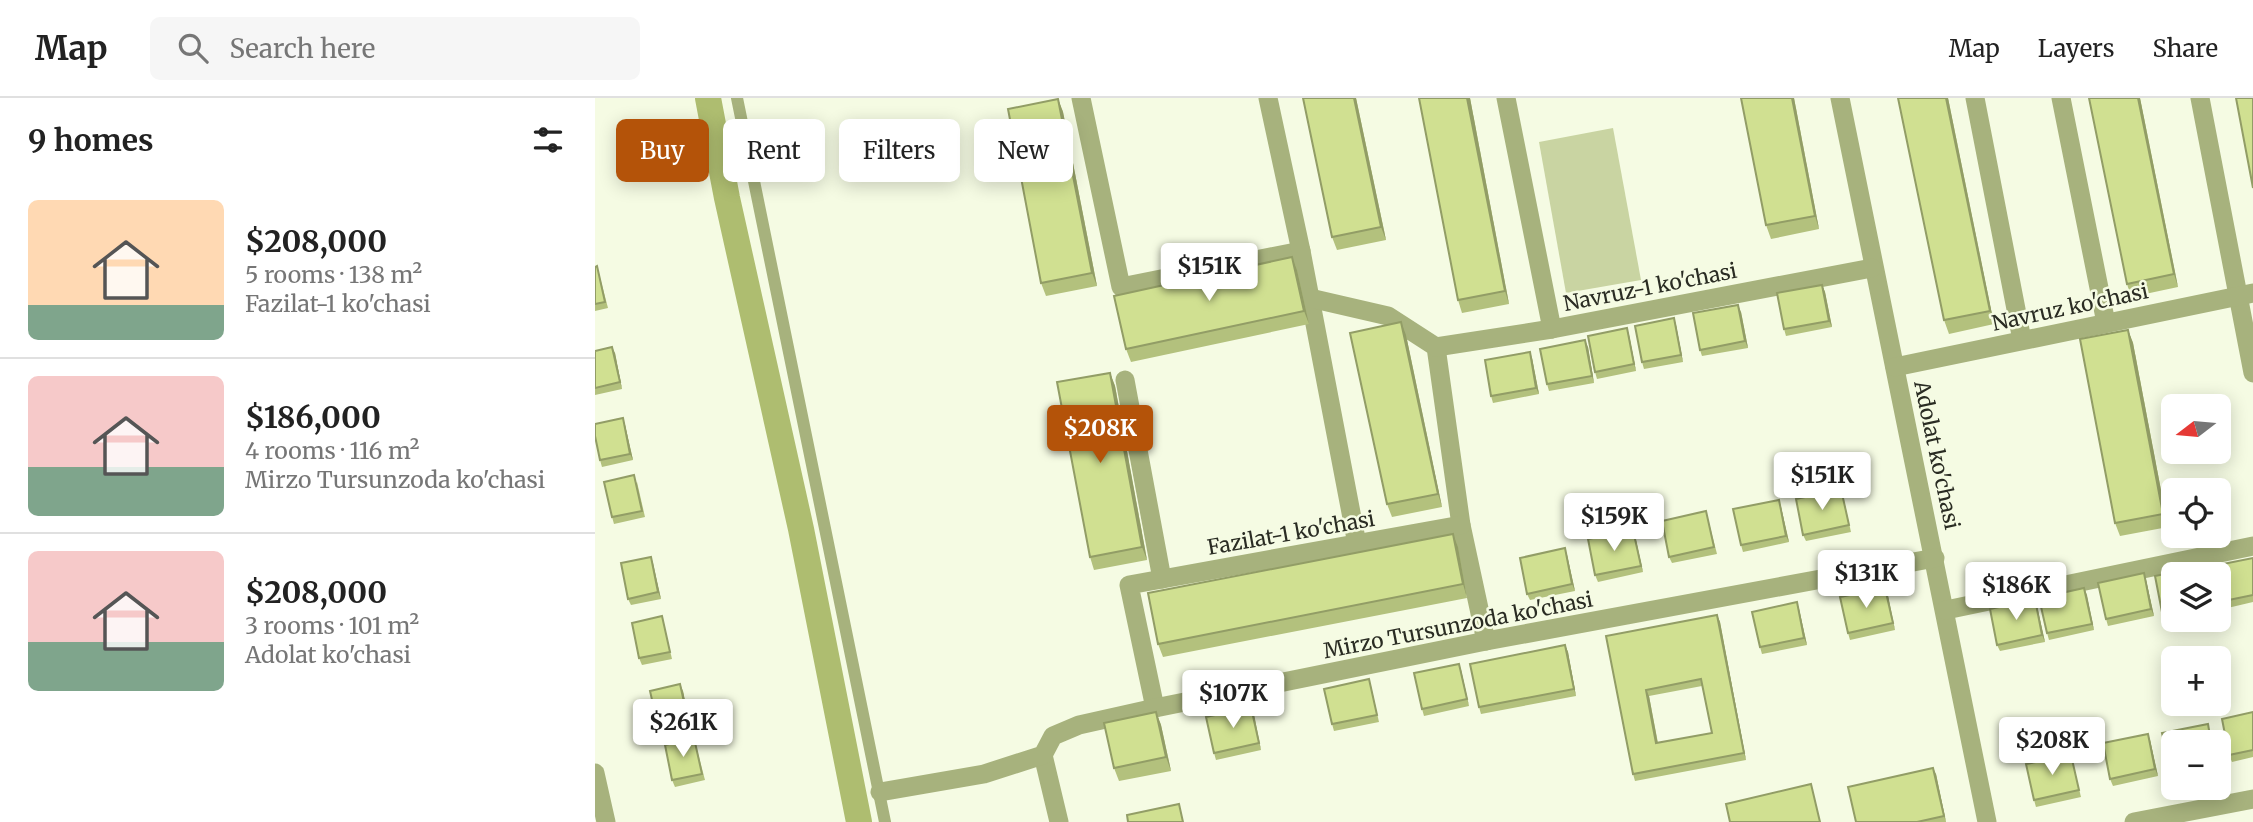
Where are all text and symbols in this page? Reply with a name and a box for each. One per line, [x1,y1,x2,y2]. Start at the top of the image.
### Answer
search box [150,17,640,80]
text: Map [35,28,108,69]
icon: search [174,29,212,67]
text: Search here [230,32,375,65]
text: Map [1949,33,2000,64]
text: Layers [2038,33,2114,64]
text: Share [2152,33,2218,64]
chip: Buy [616,119,709,182]
chip: Rent [723,119,825,182]
chip: Filters [839,119,960,182]
chip: New [974,119,1073,182]
text: 9 homes [28,121,154,159]
icon: filters [529,121,567,159]
text: $208,000 [245,222,387,260]
icon: home [84,228,168,312]
pin: $151K [1160,244,1258,303]
text: $151K [1177,251,1241,280]
street label: Navruz-1 ko'chasi [1561,257,1739,317]
text: 5 rooms · 138 m² [245,260,422,289]
street label: Navruz ko'chasi [1989,277,2151,337]
text: Fazilat-1 ko'chasi [245,289,431,318]
street label: Adolat ko'chasi [1908,377,1966,532]
north arrow [2161,394,2231,464]
map controls [2161,394,2231,800]
text: $186,000 [245,398,381,436]
icon: home [84,404,168,488]
pin: $208K [1051,406,1149,465]
text: $208K [1063,413,1137,442]
text: 4 rooms · 116 m² [245,436,420,465]
pin: $151K [1773,452,1871,512]
text: $151K [1790,460,1854,489]
text: Mirzo Tursunzoda ko'chasi [245,465,545,494]
button: locate [2161,478,2231,548]
pin: $159K [1565,494,1663,553]
text: $159K [1580,501,1648,530]
street label: Fazilat-1 ko'chasi [1205,505,1377,561]
pin: $131K [1817,550,1915,610]
text: $131K [1834,558,1898,587]
pin: $186K [1967,562,2065,622]
button: layers [2161,562,2231,632]
text: $186K [1981,570,2051,599]
text: $208,000 [245,573,387,611]
icon: home [84,579,168,663]
street label: Mirzo Tursunzoda ko'chasi [1321,586,1595,664]
text: 3 rooms · 101 m² [245,611,419,640]
text: Adolat ko'chasi [245,640,411,669]
button: + [2161,646,2231,716]
pin: $107K [1184,670,1282,730]
text: $107K [1198,678,1268,707]
pin: $261K [634,700,732,759]
text: $261K [649,707,717,736]
pin: $208K [2003,718,2101,777]
text: $208K [2015,725,2089,754]
button: − [2161,730,2231,800]

